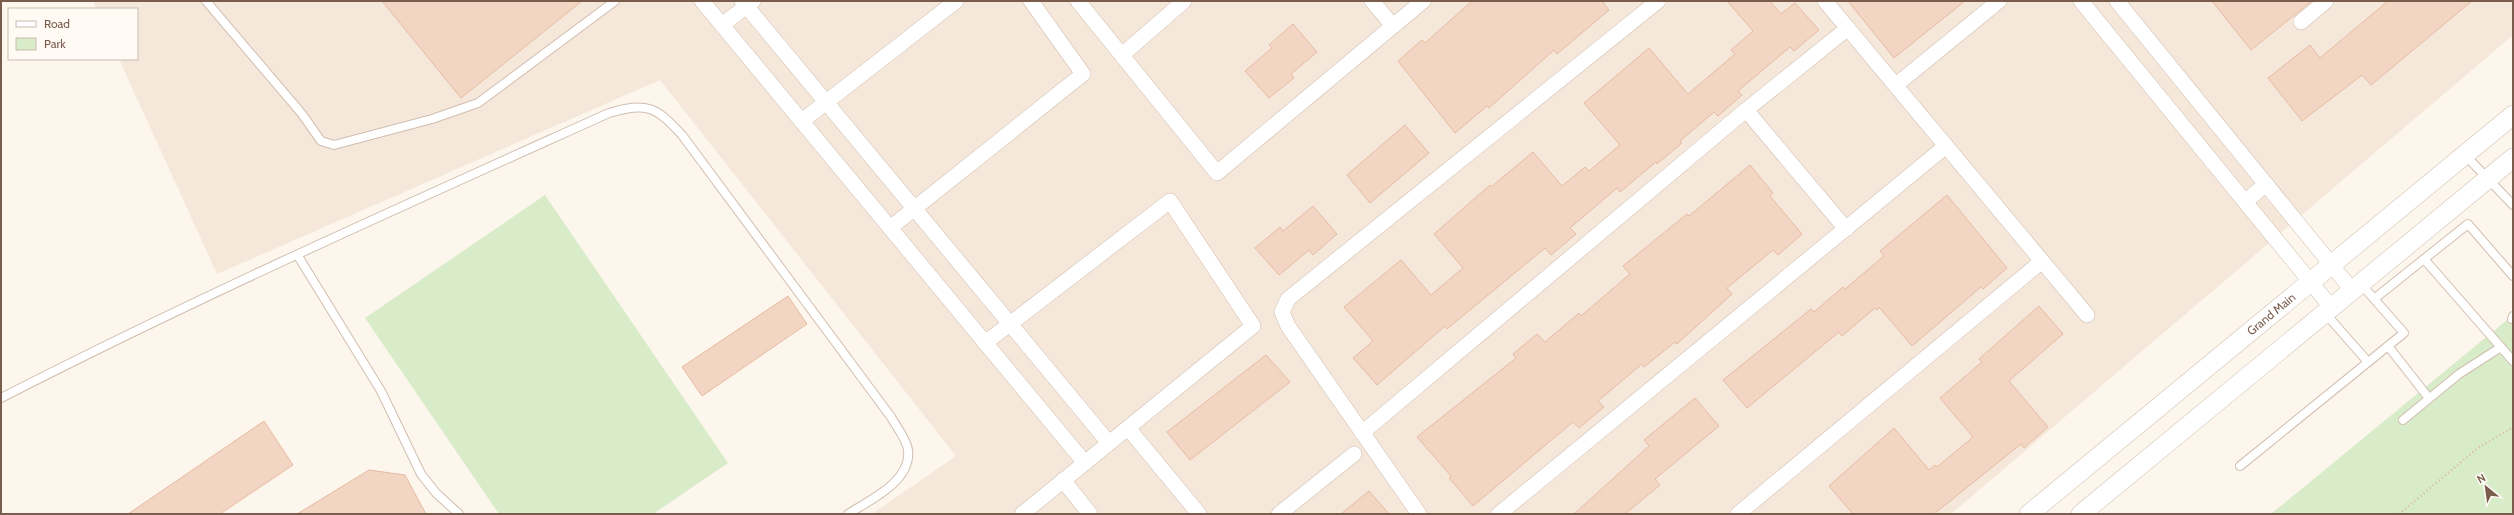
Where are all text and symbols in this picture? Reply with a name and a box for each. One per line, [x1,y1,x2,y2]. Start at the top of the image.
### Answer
legend [8,8,138,60]
text: Road [44,16,70,31]
text: Park [44,36,66,51]
street label: Grand Main [2244,289,2298,338]
north arrow [2466,467,2506,507]
text: N [2474,470,2488,486]

